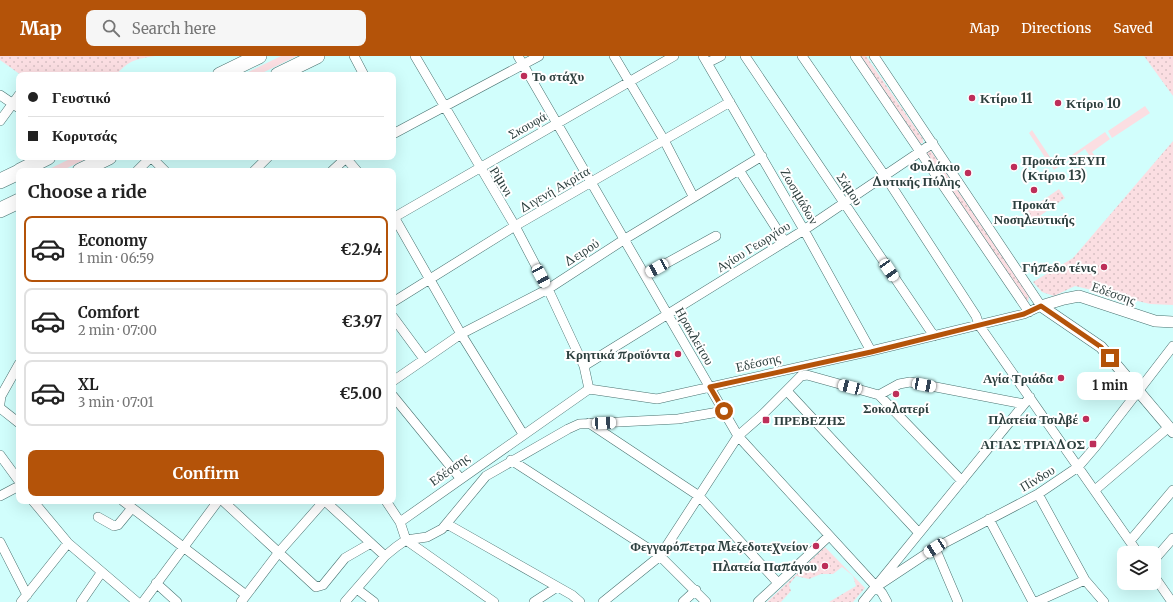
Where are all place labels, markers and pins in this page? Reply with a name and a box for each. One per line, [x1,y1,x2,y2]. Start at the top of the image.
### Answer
place label: Το στάχυ [532,68,584,85]
marker: Το στάχυ [519,71,529,81]
place label: Κτίριο 11 [980,90,1032,107]
marker: Κτίριο 11 [967,93,977,103]
place label: Κτίριο 10 [1066,95,1121,112]
marker: Κτίριο 10 [1053,98,1063,108]
place label: Προκάτ ΣΕΥΠ (Κτίριο 13) [1022,152,1105,184]
place label: Φυλάκιο Δυτικής Πύλης [871,158,961,190]
marker: Προκάτ ΣΕΥΠ (Κτίριο 13) [1009,162,1019,172]
marker: Φυλάκιο Δυτικής Πύλης [963,168,973,178]
marker: Προκάτ Νοσηλευτικής [1029,185,1039,195]
place label: Προκάτ Νοσηλευτικής [994,196,1075,228]
place label: Γήπεδο τένις [1022,259,1097,276]
marker: Γήπεδο τένις [1099,262,1109,272]
place label: Κρητικά προϊόντα [566,346,671,363]
marker: Κρητικά προϊόντα [673,349,683,359]
place label: Αγία Τριάδα [983,370,1054,387]
marker: Αγία Τριάδα [1056,373,1066,383]
marker: Σοκολατερί [891,389,901,399]
place label: Σοκολατερί [863,400,929,417]
place label: Πλατεία Τσιλβέ [988,411,1078,428]
place label: ΠΡΕΒΕΖΗΣ [774,412,845,429]
marker: Πλατεία Τσιλβέ [1081,414,1091,424]
marker: ΠΡΕΒΕΖΗΣ [761,415,771,425]
place label: ΑΓΙΑΣ ΤΡΙΑΔΟΣ [980,436,1085,453]
marker: ΑΓΙΑΣ ΤΡΙΑΔΟΣ [1088,439,1098,449]
place label: Φεγγαρόπετρα Μεζεδοτεχνείον [630,538,808,555]
marker: Φεγγαρόπετρα Μεζεδοτεχνείον [811,541,821,551]
place label: Πλατεία Παπάγου [713,558,817,575]
marker: Πλατεία Παπάγου [820,561,830,571]

